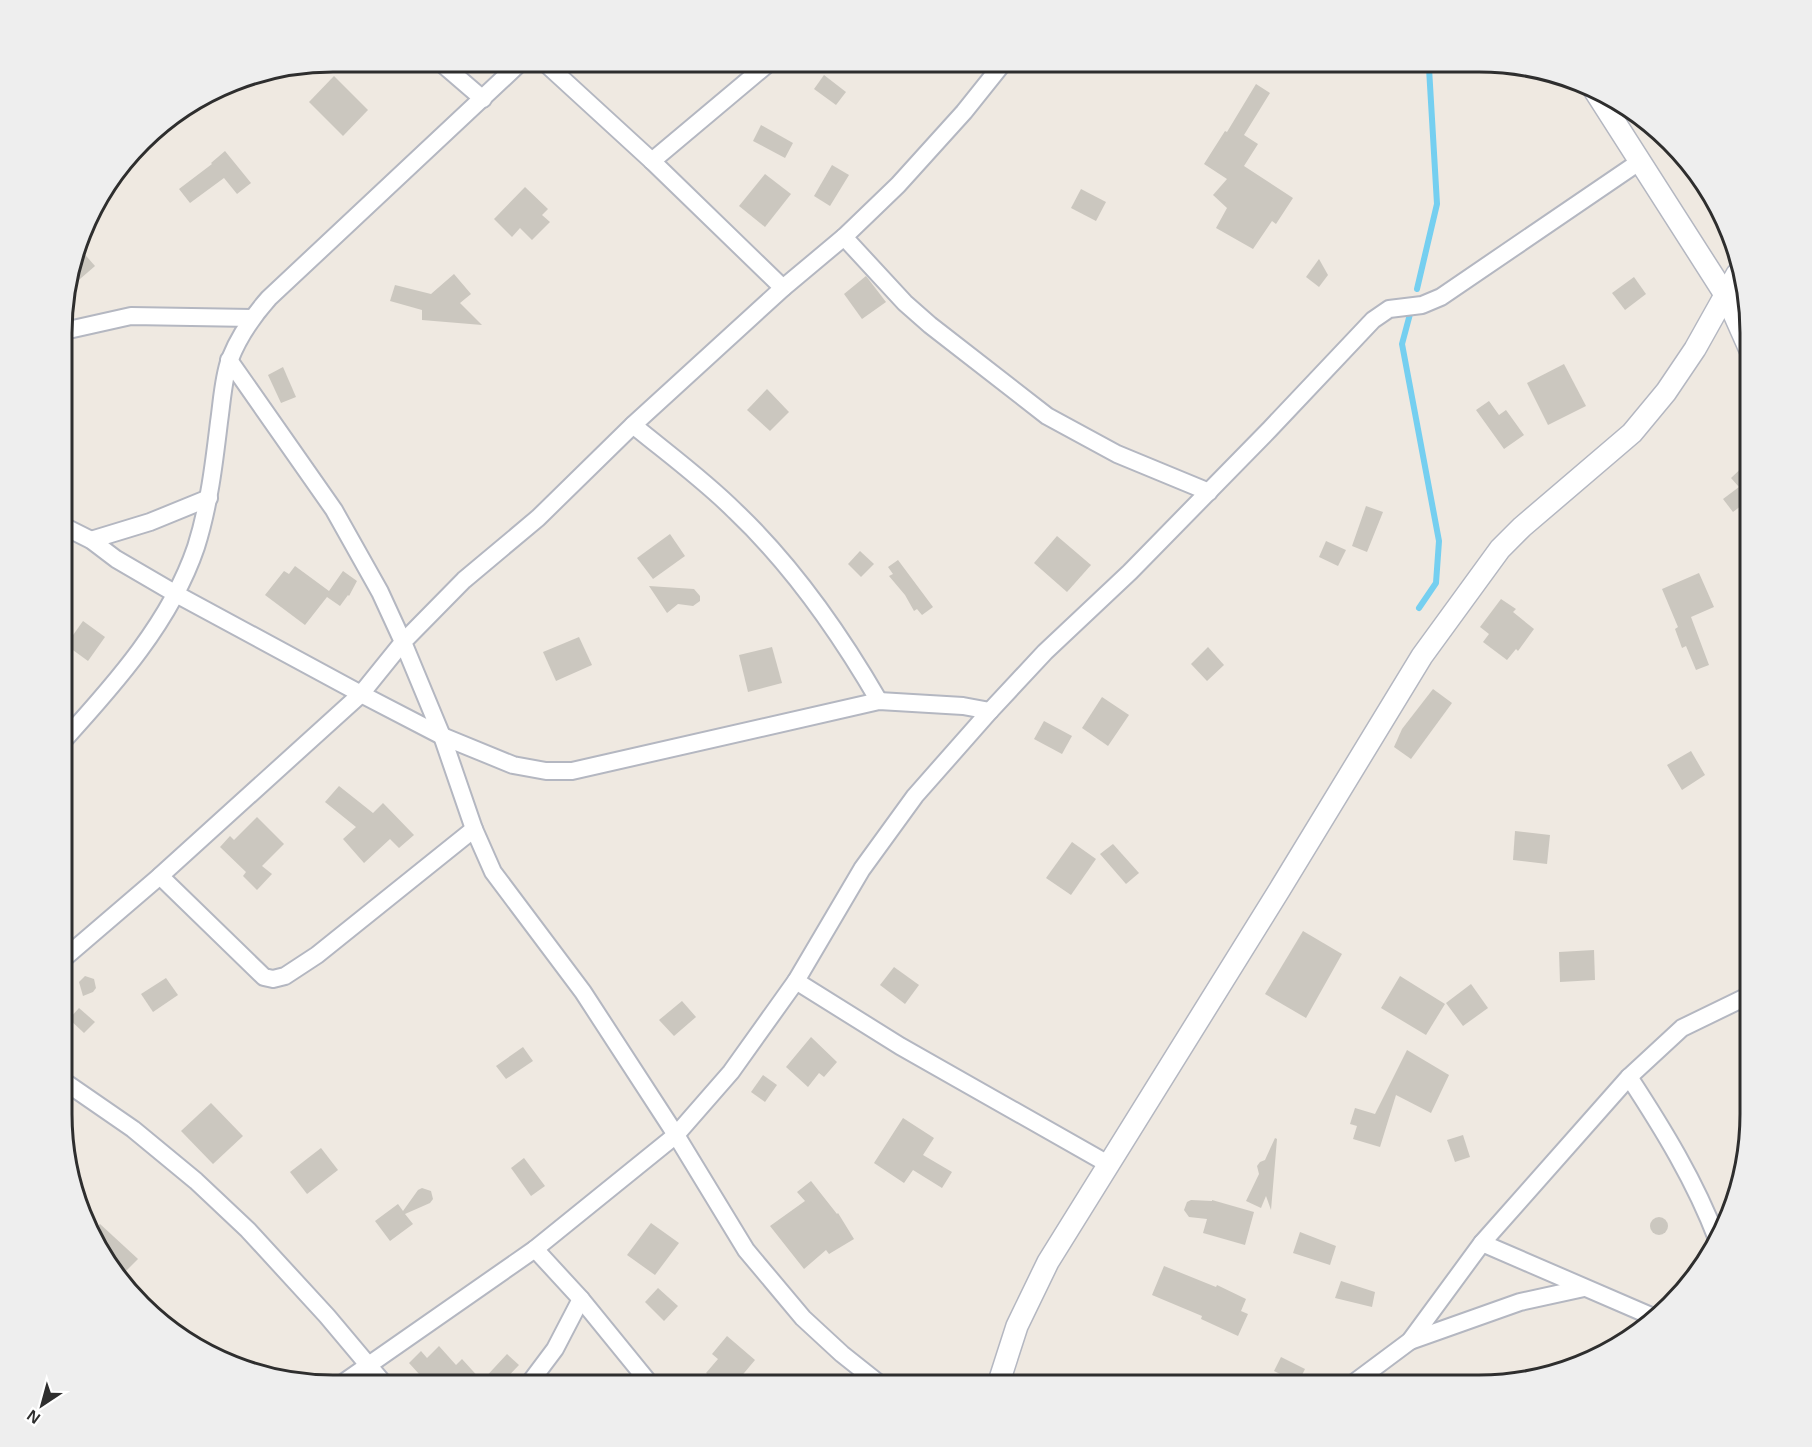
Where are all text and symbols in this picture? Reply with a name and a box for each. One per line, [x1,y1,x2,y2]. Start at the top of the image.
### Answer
north arrow [12,1375,72,1435]
text: N [24,1406,43,1427]

